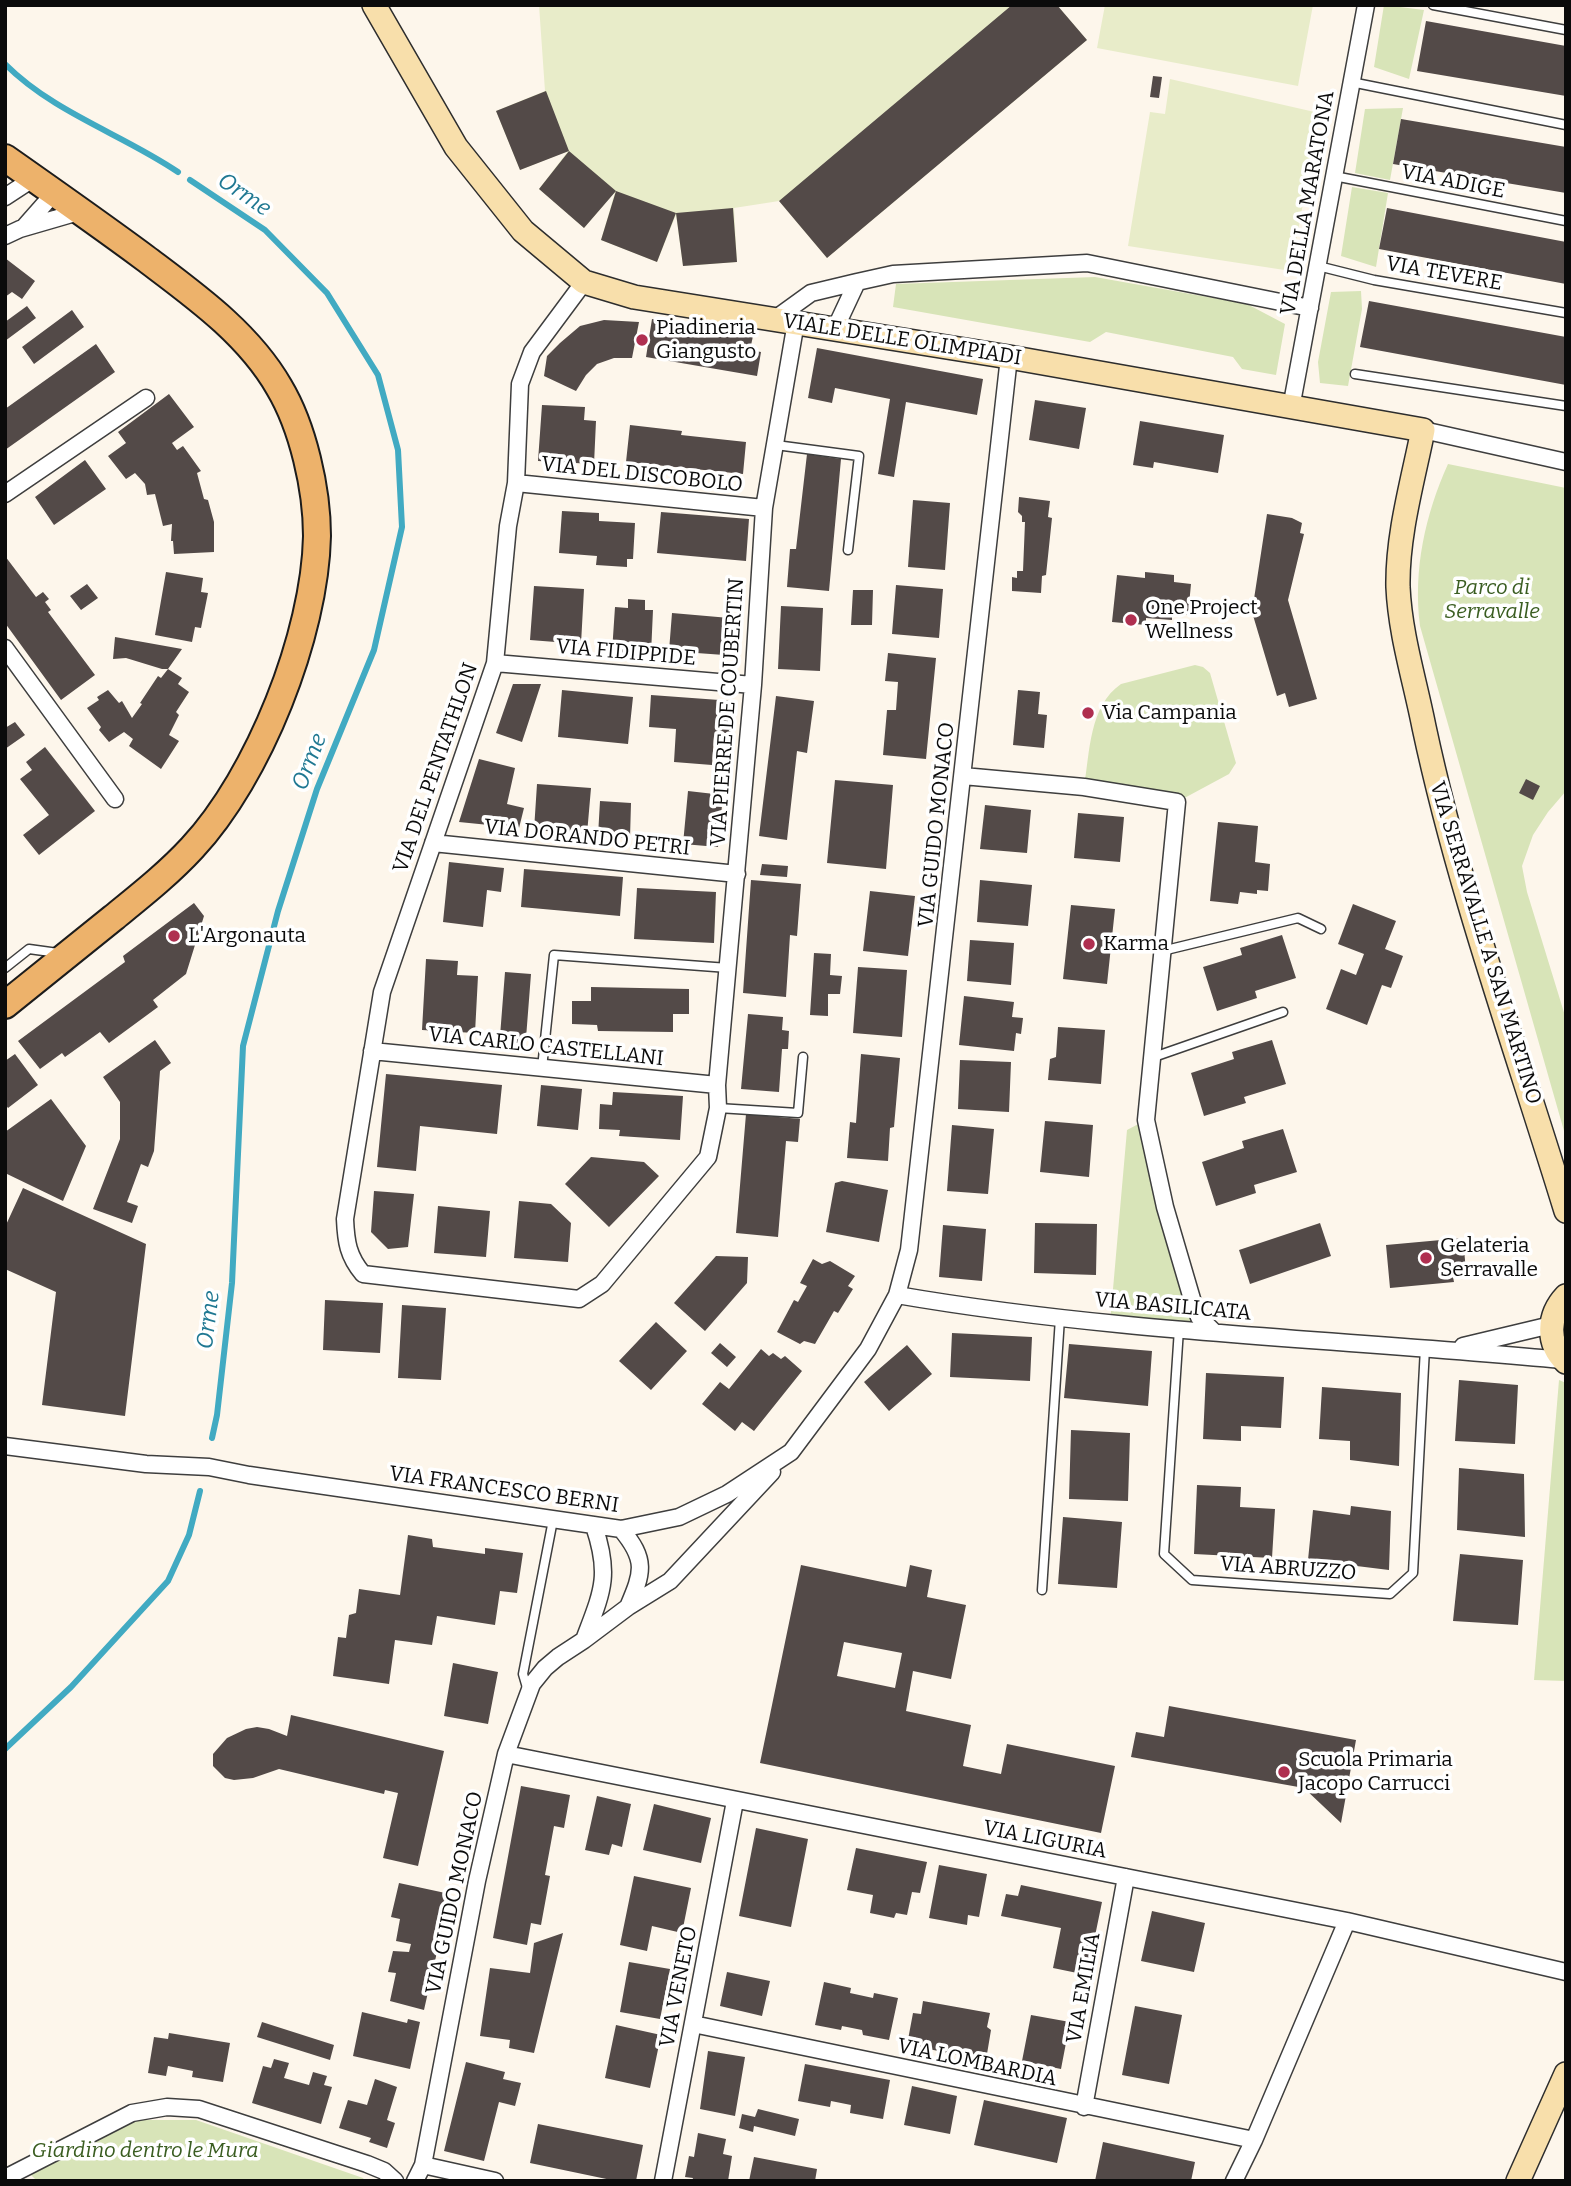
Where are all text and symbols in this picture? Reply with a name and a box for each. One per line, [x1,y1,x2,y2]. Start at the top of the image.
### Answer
street label: VIA DELLA MARATONA [1276,89,1340,317]
street label: VIA ADIGE [1399,160,1507,204]
water label: Orme [212,167,276,223]
street label: VIA TEVERE [1384,251,1504,297]
street label: VIALE DELLE OLIMPIADI [781,309,1023,371]
place label: Piadineria Giangusto [656,315,756,365]
marker: Piadineria Giangusto [634,332,650,348]
street label: VIA DEL DISCOBOLO [540,452,744,498]
park label: Parco di Serravalle [1444,575,1540,625]
street label: VIA PIERRE DE COUBERTIN [706,577,750,847]
place label: One Project Wellness [1145,595,1258,645]
marker: One Project Wellness [1123,612,1139,628]
street label: VIA FIDIPPIDE [555,634,697,672]
street label: VIA DEL PENTATHLON [388,660,484,876]
place label: Via Campania [1102,700,1237,726]
marker: Via Campania [1080,705,1096,721]
street label: VIA GUIDO MONACO [914,721,960,929]
water label: Orme [287,730,333,794]
street label: VIA SERRAVALLE A SAN MARTINO [1424,779,1546,1107]
street label: VIA DORANDO PETRI [483,815,691,861]
place label: L'Argonauta [188,923,306,949]
marker: L'Argonauta [166,928,182,944]
place label: Karma [1103,931,1169,957]
marker: Karma [1081,936,1097,952]
street label: VIA CARLO CASTELLANI [427,1022,665,1072]
place label: Gelateria Serravalle [1440,1233,1538,1283]
marker: Gelateria Serravalle [1418,1250,1434,1266]
street label: VIA BASILICATA [1094,1288,1252,1326]
water label: Orme [192,1289,226,1351]
street label: VIA FRANCESCO BERNI [388,1461,620,1519]
street label: VIA ABRUZZO [1219,1552,1357,1586]
place label: Scuola Primaria Jacopo Carrucci [1298,1747,1453,1797]
marker: Scuola Primaria Jacopo Carrucci [1276,1764,1292,1780]
street label: VIA GUIDO MONACO [421,1789,489,1997]
street label: VIA LIGURIA [981,1816,1109,1864]
street label: VIA VENETO [655,1924,703,2050]
street label: VIA EMILIA [1062,1931,1106,2045]
street label: VIA LOMBARDIA [895,2034,1059,2092]
park label: Giardino dentro le Mura [32,2138,258,2164]

